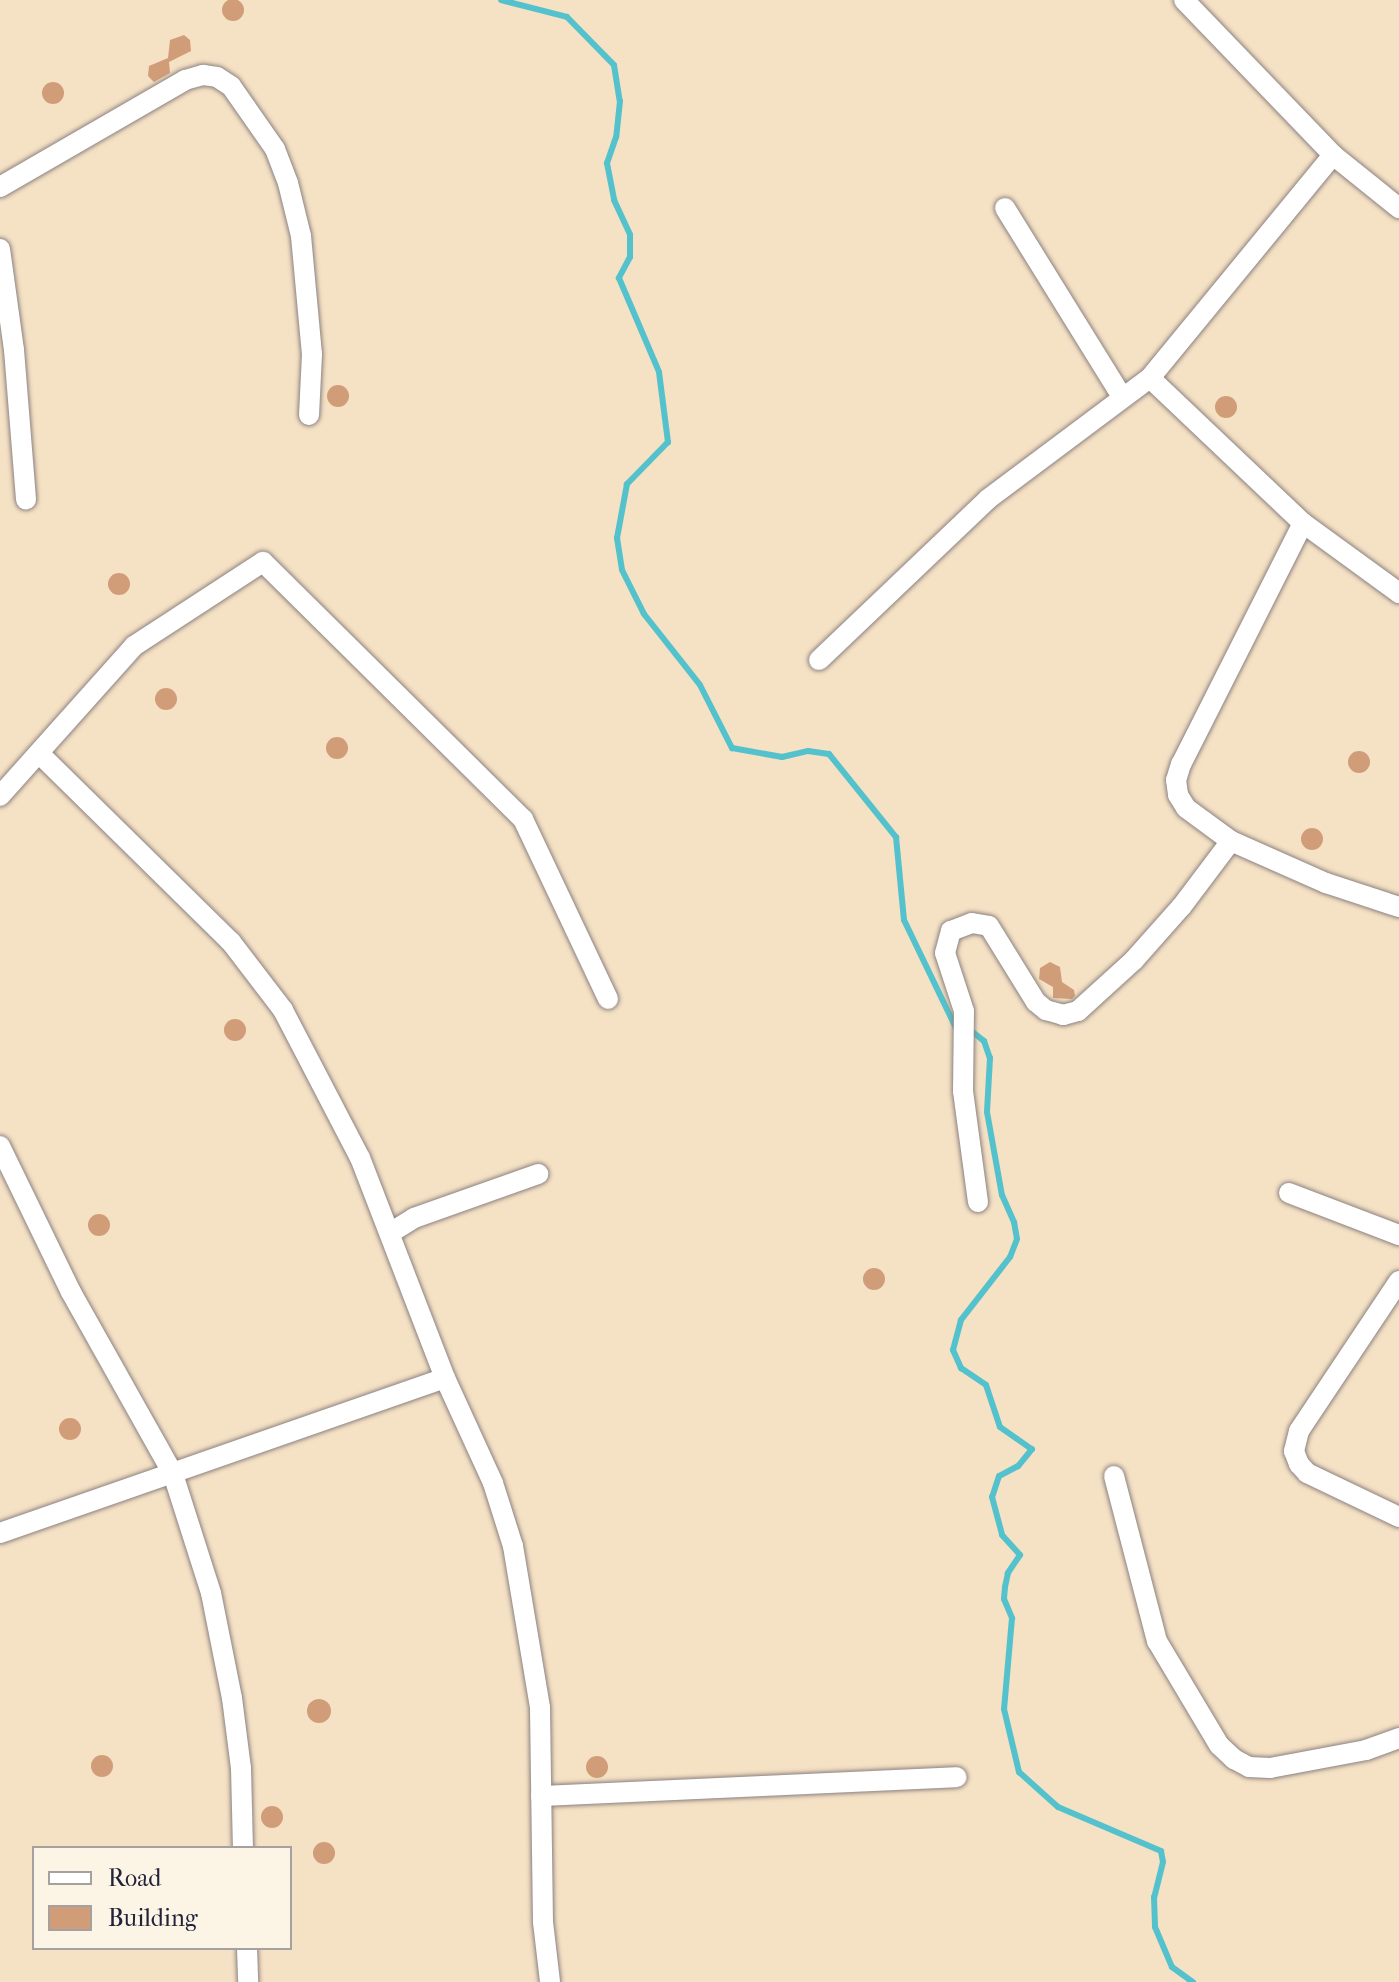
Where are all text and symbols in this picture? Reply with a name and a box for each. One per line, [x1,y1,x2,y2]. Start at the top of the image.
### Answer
legend [32,1846,292,1950]
text: Road [108,1864,161,1892]
text: Building [108,1904,198,1932]

